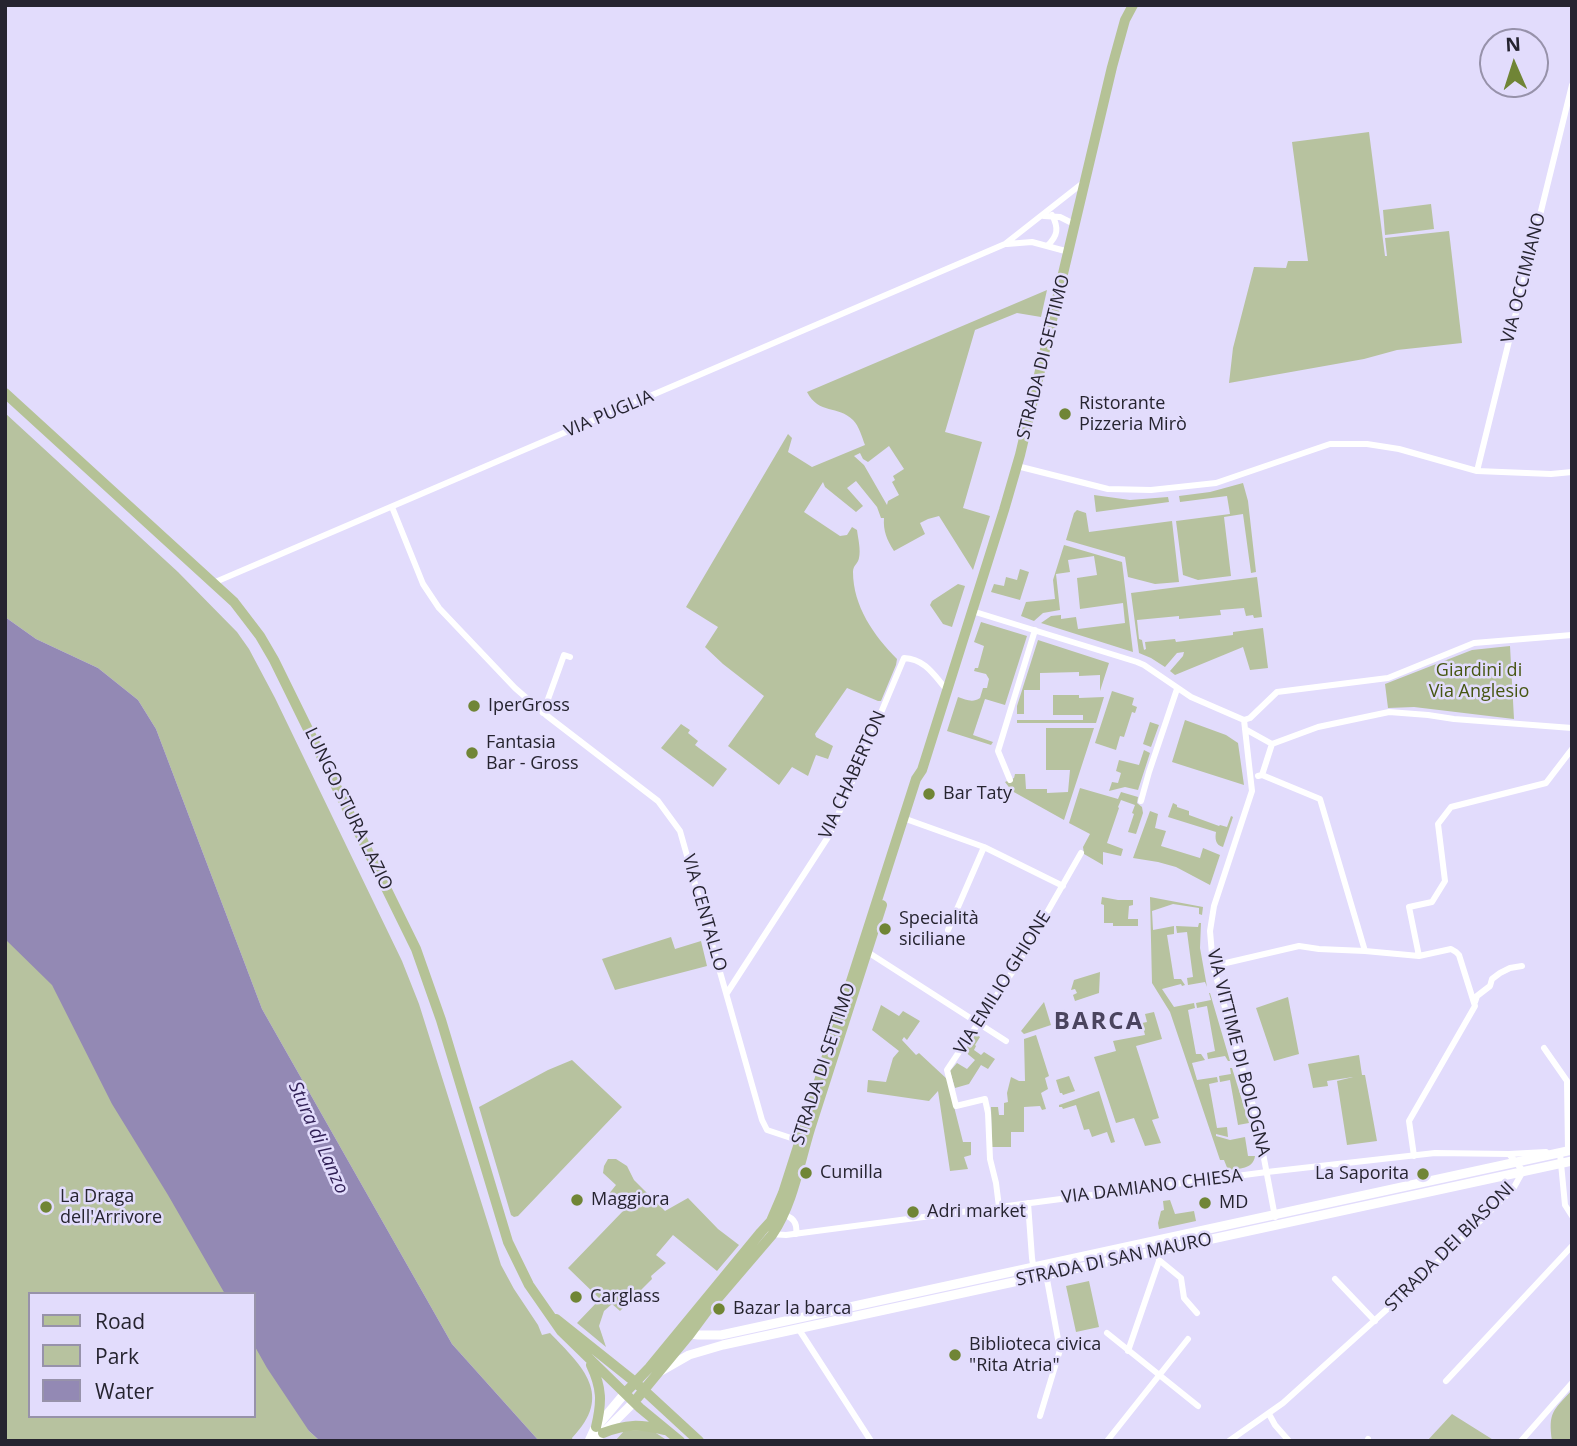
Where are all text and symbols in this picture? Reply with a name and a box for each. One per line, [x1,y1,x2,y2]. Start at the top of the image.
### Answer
north arrow [1479,28,1549,98]
text: N [1505,31,1521,57]
street label: VIA OCCIMIANO [1497,211,1551,345]
street label: STRADA DI SETTIMO [1013,272,1075,442]
street label: VIA PUGLIA [561,386,657,442]
place label: Ristorante Pizzeria Mirò [1079,393,1187,436]
marker: Ristorante Pizzeria Mirò [1057,406,1073,422]
park label: Giardini di Via Anglesio [1429,660,1529,702]
place label: IperGross [488,695,570,717]
marker: IperGross [466,698,482,714]
street label: VIA CHABERTON [815,708,891,842]
street label: LUNGO STURA LAZIO [299,724,397,894]
place label: Fantasia Bar - Gross [486,732,579,774]
marker: Fantasia Bar - Gross [464,745,480,761]
place label: Bar Taty [943,783,1012,805]
marker: Bar Taty [921,786,937,802]
street label: VIA CENTALLO [677,852,731,974]
street label: VIA EMILIO GHIONE [950,907,1056,1059]
place label: Specialità siciliane [899,908,979,950]
marker: Specialità siciliane [877,921,893,937]
street label: VIA VITTIME DI BOLOGNA [1202,947,1274,1159]
street label: STRADA DI SETTIMO [788,980,860,1148]
district label: BARCA [1054,1008,1144,1036]
water label: Stura di Lanzo [283,1078,353,1198]
place label: Cumilla [820,1162,883,1184]
place label: La Saporita [1315,1163,1409,1185]
marker: Cumilla [798,1165,814,1181]
street label: VIA DAMIANO CHIESA [1060,1165,1244,1209]
marker: La Saporita [1415,1166,1431,1182]
street label: STRADA DEI BIASONI [1381,1178,1519,1316]
place label: La Draga dell'Arrivore [60,1186,162,1228]
place label: Maggiora [591,1189,669,1211]
marker: Maggiora [569,1192,585,1208]
place label: MD [1219,1192,1248,1214]
marker: MD [1197,1195,1213,1211]
marker: La Draga dell'Arrivore [38,1199,54,1215]
place label: Adri market [927,1201,1026,1223]
marker: Adri market [905,1204,921,1220]
street label: STRADA DI SAN MAURO [1014,1229,1214,1291]
place label: Carglass [590,1286,660,1308]
marker: Carglass [568,1289,584,1305]
legend [28,1292,256,1418]
place label: Bazar la barca [733,1298,851,1320]
marker: Bazar la barca [711,1301,727,1317]
text: Road [95,1307,145,1335]
place label: Biblioteca civica "Rita Atria" [969,1334,1101,1376]
text: Park [95,1342,139,1370]
marker: Biblioteca civica "Rita Atria" [947,1347,963,1363]
text: Water [95,1377,154,1405]

